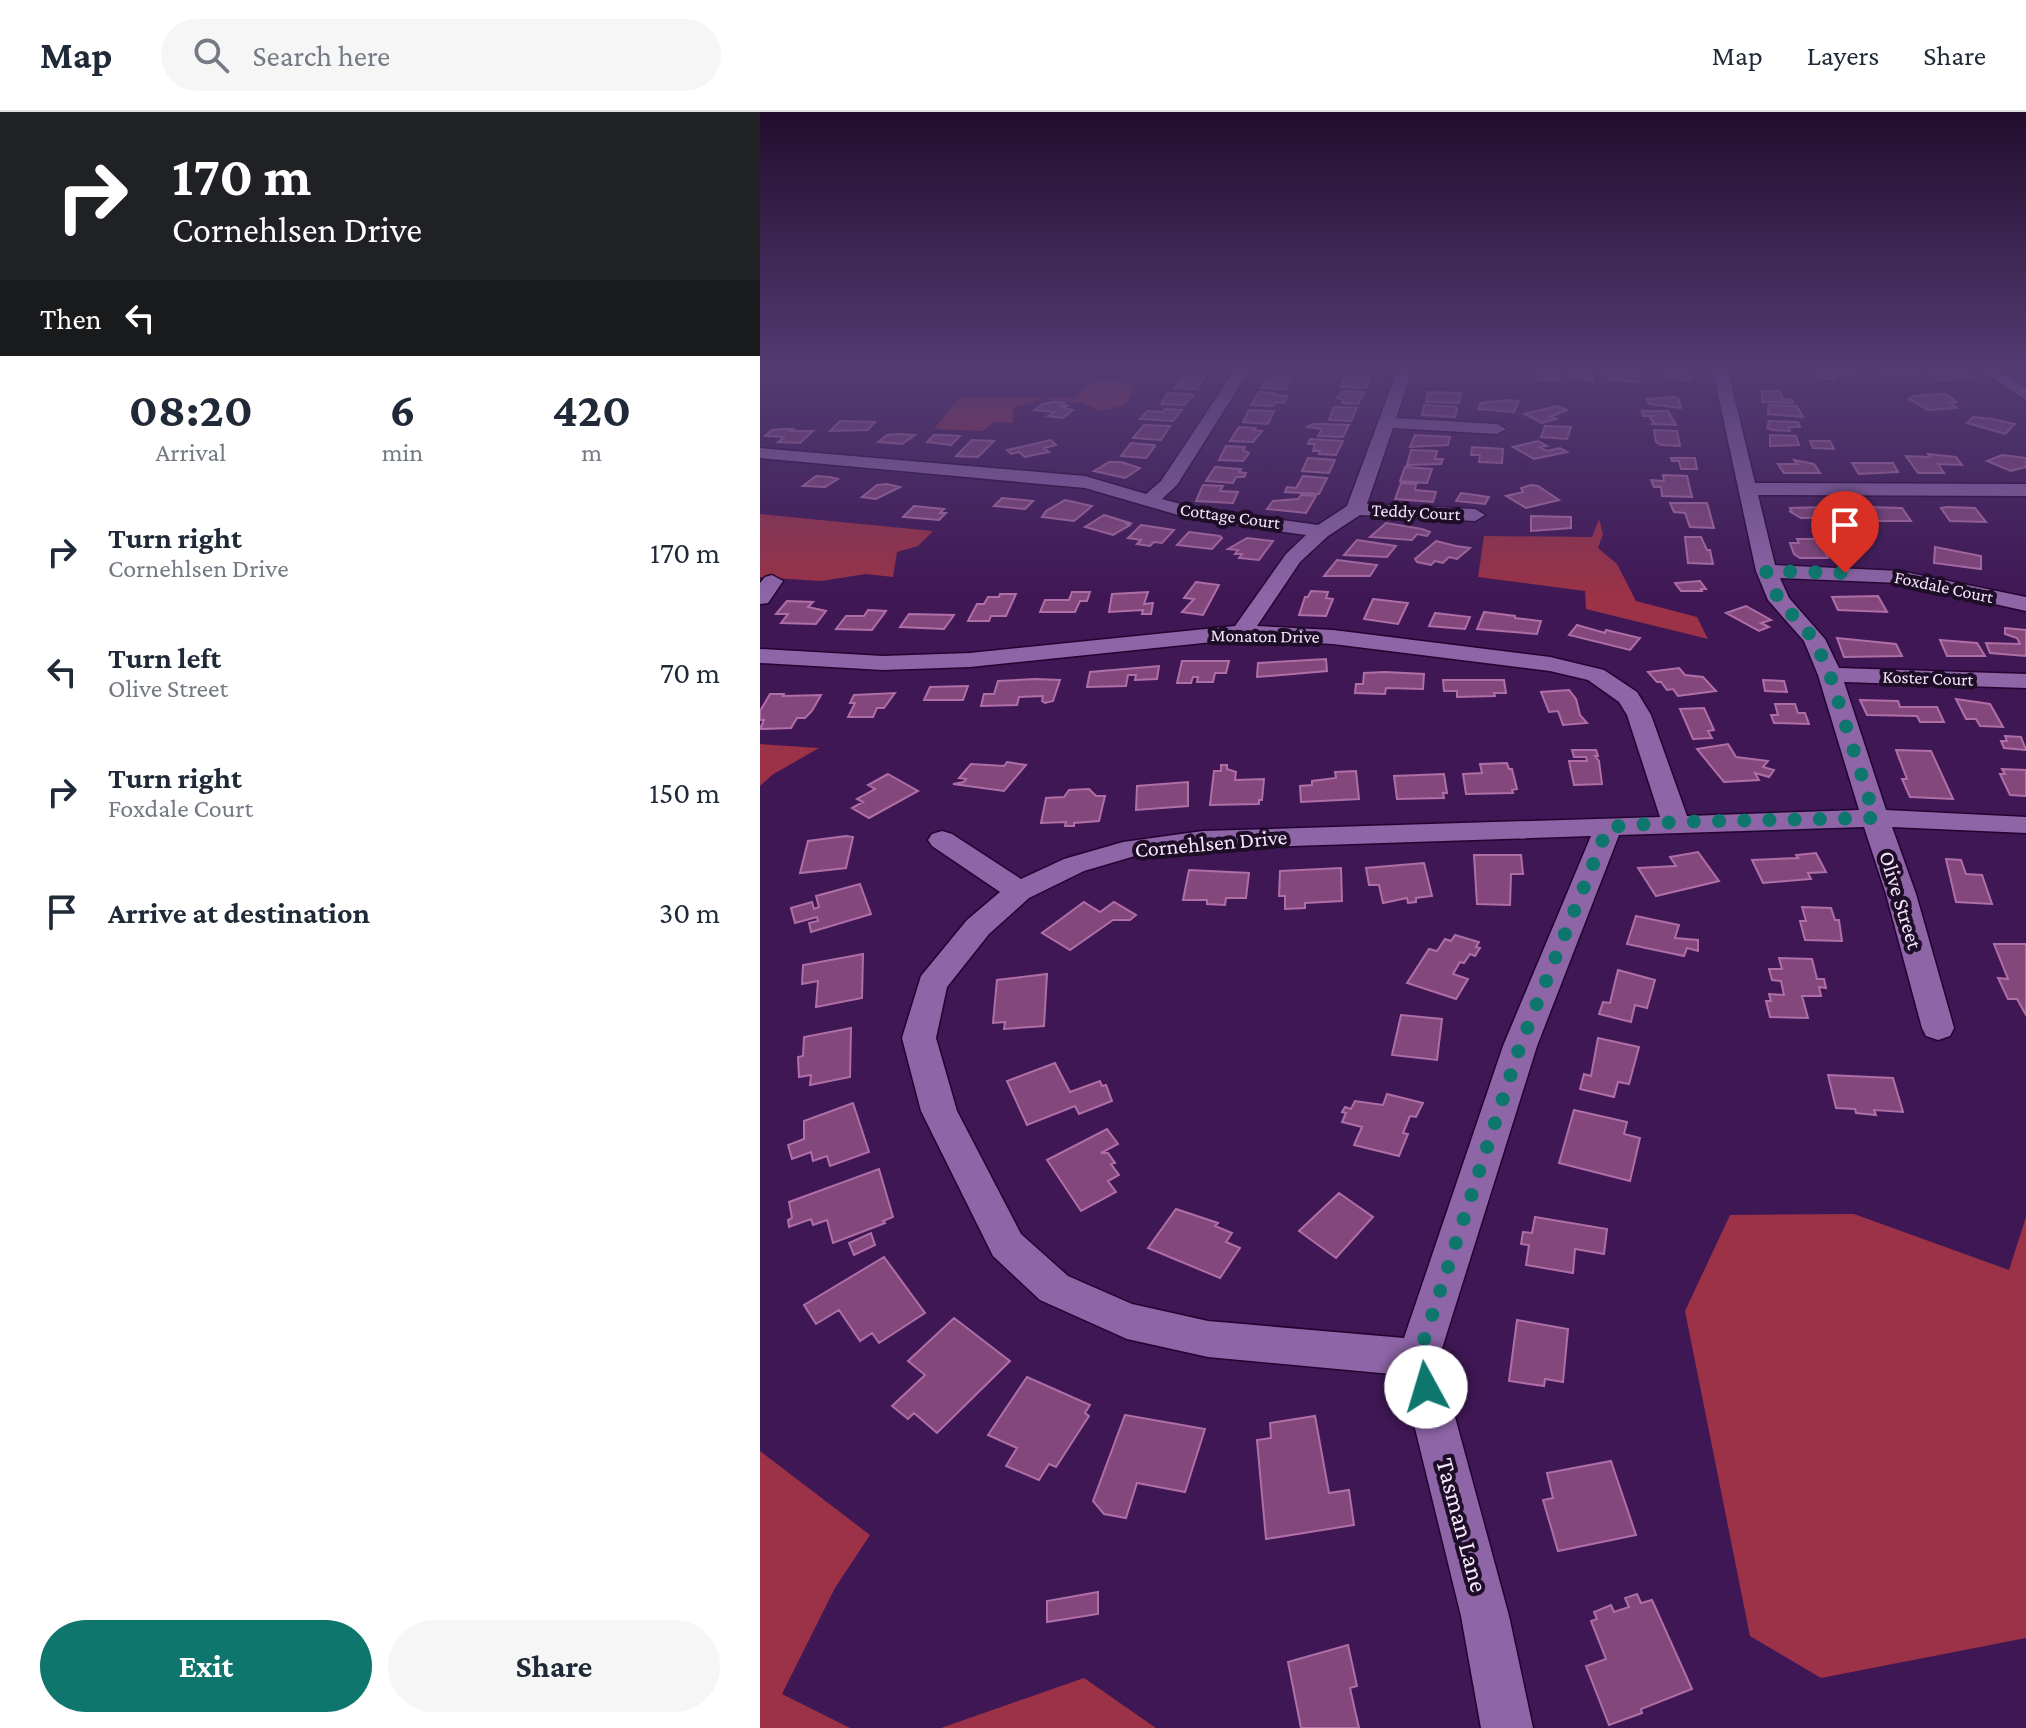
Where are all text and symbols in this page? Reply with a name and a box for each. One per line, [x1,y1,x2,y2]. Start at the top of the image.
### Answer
search box [161,19,721,91]
icon: search [189,33,233,77]
text: Map [40,34,113,76]
text: Search here [253,39,390,72]
text: Map [1712,40,1763,71]
text: Layers [1807,40,1879,71]
text: Share [1923,40,1986,71]
icon: right [40,144,144,248]
text: 170 m [172,145,311,207]
text: Cornehlsen Drive [172,210,422,250]
icon: left [118,296,162,340]
text: Then [40,302,102,335]
text: 08:20 [129,383,253,436]
text: 6 [389,383,416,436]
text: 420 [552,383,631,436]
text: Arrival [155,438,226,467]
text: min [382,438,423,467]
text: m [581,438,602,467]
pin [1811,491,1879,573]
street label: Cottage Court [1179,499,1282,533]
street label: Teddy Court [1371,500,1462,524]
icon: arrive [1823,503,1867,547]
text: Turn right [108,521,242,554]
icon: right [40,530,84,574]
text: 170 m [650,536,720,569]
text: Cornehlsen Drive [108,554,289,583]
street label: Foxdale Court [1893,567,1996,607]
street label: Monaton Drive [1210,625,1320,647]
text: Turn left [108,641,221,674]
icon: left [40,650,84,694]
text: 70 m [660,656,720,689]
street label: Koster Court [1882,666,1975,690]
text: Olive Street [108,674,228,703]
text: Turn right [108,761,242,794]
icon: right [40,770,84,814]
text: 150 m [649,776,720,809]
text: Foxdale Court [108,794,253,823]
street label: Cornehlsen Drive [1134,824,1288,862]
street label: Olive Street [1874,848,1928,953]
icon: arrive [40,890,84,934]
text: Arrive at destination [108,896,370,929]
text: 30 m [659,896,720,929]
position arrow [1384,1345,1468,1429]
street label: Tasman Lane [1430,1455,1494,1595]
button: Exit [40,1620,372,1712]
button: Share [388,1620,720,1712]

